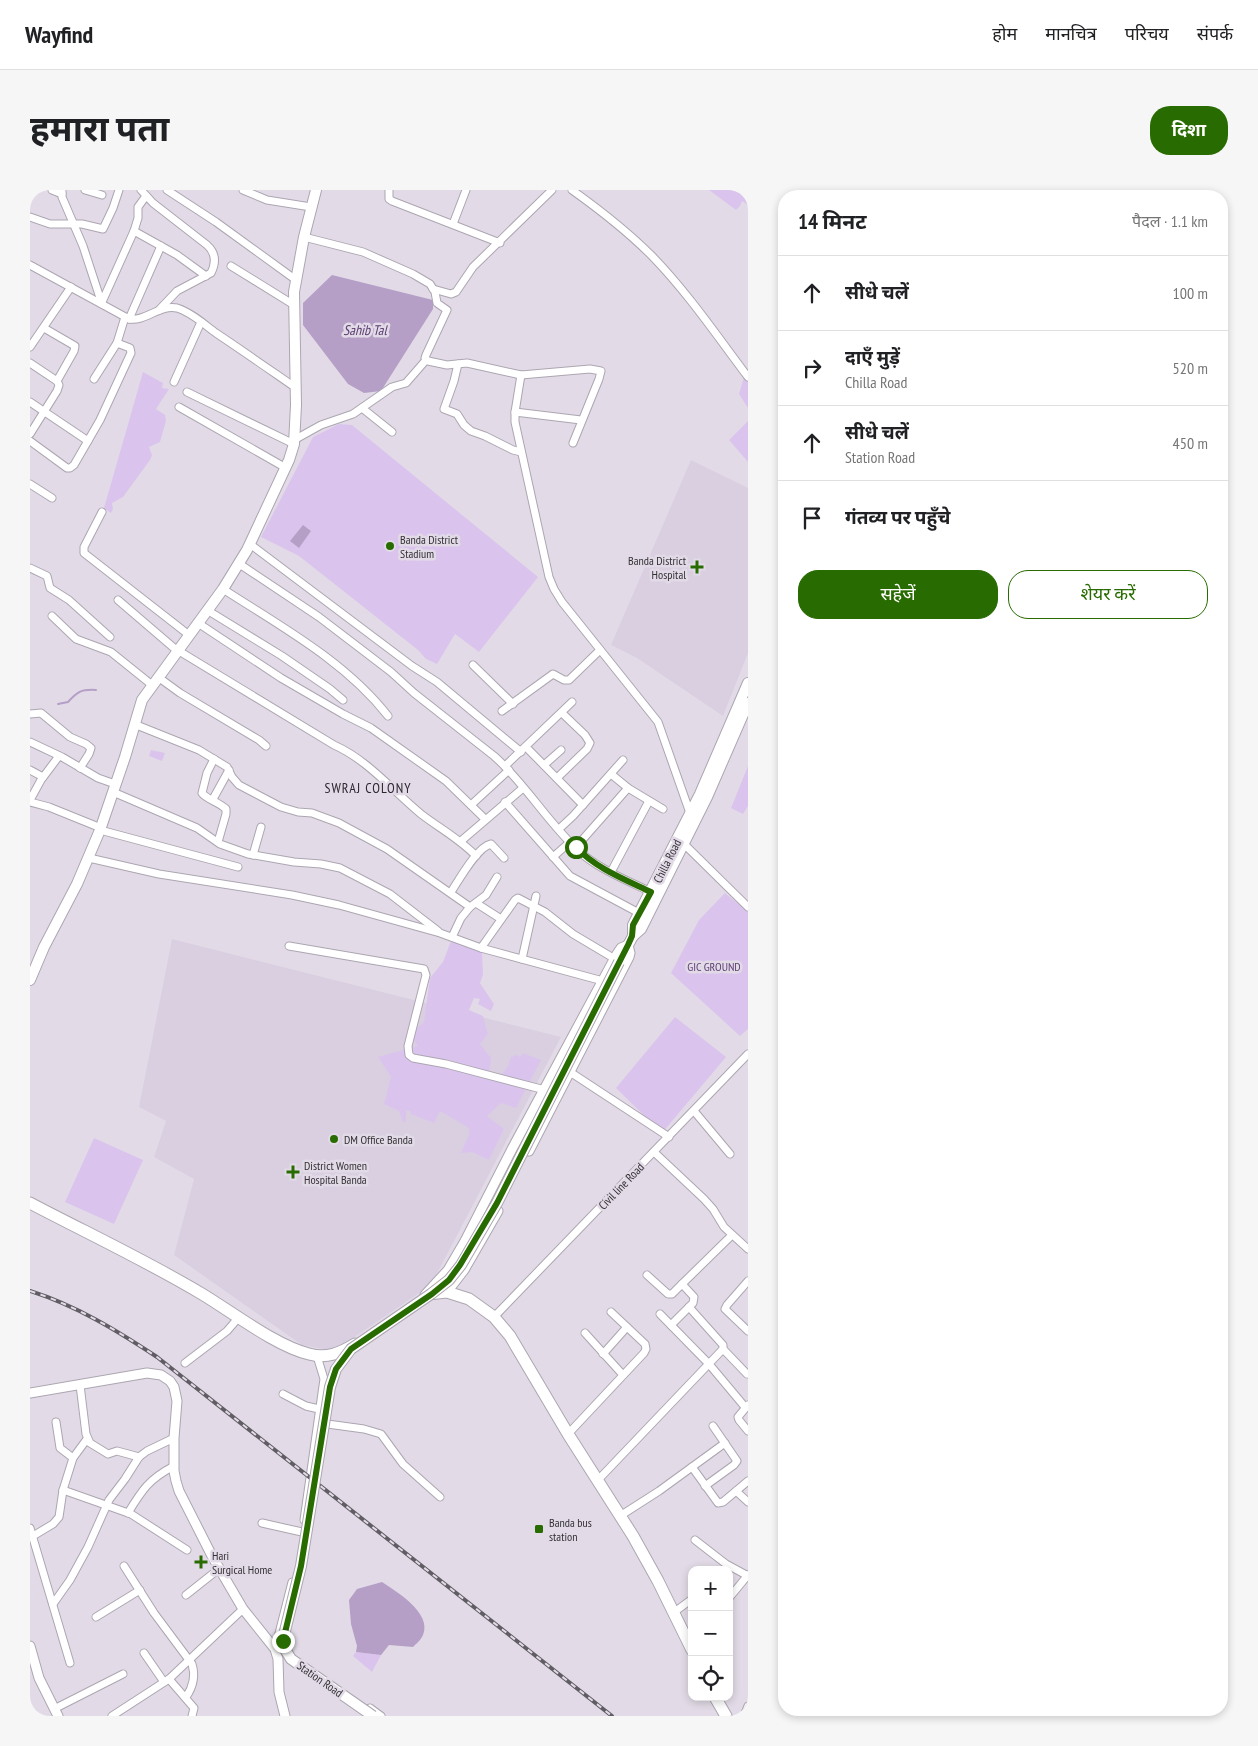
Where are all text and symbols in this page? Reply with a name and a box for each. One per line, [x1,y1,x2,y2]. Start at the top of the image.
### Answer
text: Wayfind [25,19,93,50]
text: होम [992,22,1017,45]
text: मानचित्र [1045,22,1097,45]
text: परिचय [1125,22,1169,45]
text: संपर्क [1197,22,1233,45]
text: हमारा पता [30,105,169,151]
button: दिशा [1150,106,1228,155]
text: 14 मिनट [798,208,866,235]
text: पैदल · 1.1 km [1132,211,1208,231]
icon: ahead [798,279,826,307]
text: सीधे चलें [845,280,909,304]
text: 100 m [1173,283,1208,303]
water label: Sahib Tal [343,321,388,339]
text: दाएँ मुड़ें [845,345,900,369]
icon: right [798,354,826,382]
text: 520 m [1173,358,1208,378]
text: Chilla Road [845,372,907,392]
text: सीधे चलें [845,420,909,444]
icon: ahead [798,429,826,457]
text: 450 m [1173,433,1208,453]
text: Station Road [845,447,915,467]
icon: arrive [798,504,826,532]
text: गंतव्य पर पहुँचे [845,505,950,529]
place label: Banda District Stadium [400,532,459,561]
marker: Banda District Stadium [384,540,396,552]
place label: Banda District Hospital [628,553,687,582]
marker: Banda District Hospital [690,560,704,574]
button: सहेजें [798,570,998,619]
button: शेयर करें [1008,570,1208,619]
district label: SWRAJ COLONY [324,779,412,797]
route start [565,836,588,859]
street label: Chilla Road [650,837,684,885]
park label: GIC GROUND [687,959,741,974]
place label: DM Office Banda [344,1132,413,1147]
marker: DM Office Banda [328,1133,340,1145]
place label: District Women Hospital Banda [304,1158,367,1187]
street label: Civil line Road [595,1159,647,1213]
marker: District Women Hospital Banda [286,1165,300,1179]
place label: Banda bus station [549,1515,592,1544]
marker: Banda bus station [533,1523,545,1535]
place label: Hari Surgical Home [212,1548,272,1577]
marker: Hari Surgical Home [194,1555,208,1569]
map controls [688,1566,733,1701]
button: + [688,1566,733,1611]
button: − [688,1611,733,1656]
route end [272,1630,295,1653]
button: locate [688,1656,733,1701]
street label: Station Road [294,1658,346,1700]

